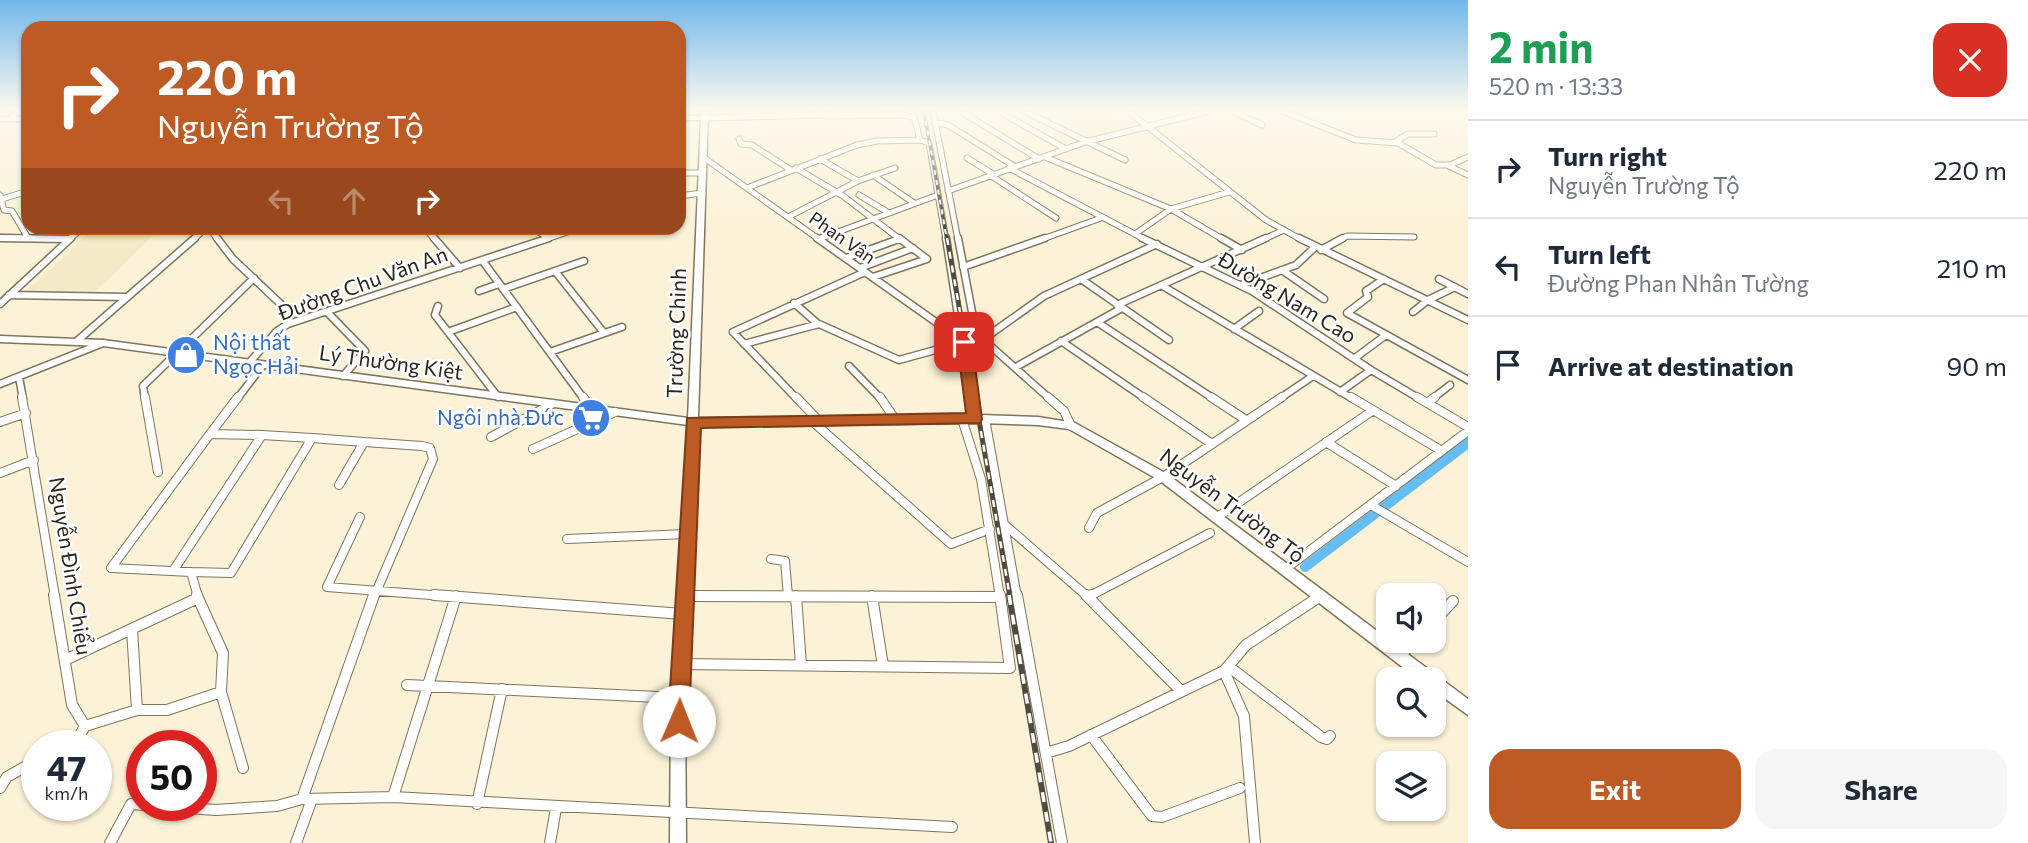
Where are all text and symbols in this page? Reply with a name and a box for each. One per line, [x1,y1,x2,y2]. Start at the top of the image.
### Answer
text: 2 min [1489,20,1594,72]
button: close [1933,23,2007,97]
text: 220 m [157,45,297,105]
icon: right [42,49,133,140]
text: 520 m · 13:33 [1489,72,1623,100]
text: Nguyễn Trường Tộ [157,105,424,145]
text: Turn right [1548,140,1667,171]
icon: right [1489,150,1527,188]
text: 220 m [1934,154,2007,185]
text: Nguyễn Trường Tộ [1548,171,1740,199]
icon: left [262,182,300,220]
icon: ahead [335,182,373,220]
icon: right [408,182,446,220]
street label: Phan Vân [805,206,880,268]
text: Turn left [1548,238,1651,269]
street label: Đường Chu Văn An [273,240,451,325]
street label: Đường Nam Cao [1213,245,1361,348]
icon: left [1489,248,1527,286]
text: 210 m [1937,252,2007,283]
street label: Trường Chinh [661,268,690,398]
text: Đường Phan Nhân Tường [1548,269,1809,297]
pin [934,312,994,372]
icon: arrive [945,323,983,361]
place label: Nội thất Ngọc Hải [213,329,299,378]
shop icon: Nội thất Ngọc Hải [165,334,207,376]
street label: Lý Thường Kiệt [318,339,465,384]
icon: arrive [1489,346,1527,384]
text: Arrive at destination [1548,350,1794,381]
text: 90 m [1947,350,2007,381]
supermarket icon: Ngôi nhà Đức [570,397,612,439]
place label: Ngôi nhà Đức [437,404,564,429]
street label: Nguyễn Trường Tộ [1155,441,1311,567]
street label: Nguyễn Đình Chiểu [45,475,99,657]
map controls [1376,583,1446,821]
button: sound [1376,583,1446,653]
button: search [1376,667,1446,737]
position arrow [642,684,716,758]
speed limit sign: 50 [126,730,217,821]
text: 47 [46,745,87,788]
button: Exit [1489,749,1741,829]
button: Share [1755,749,2007,829]
button: layers [1376,751,1446,821]
text: km/h [45,782,88,804]

